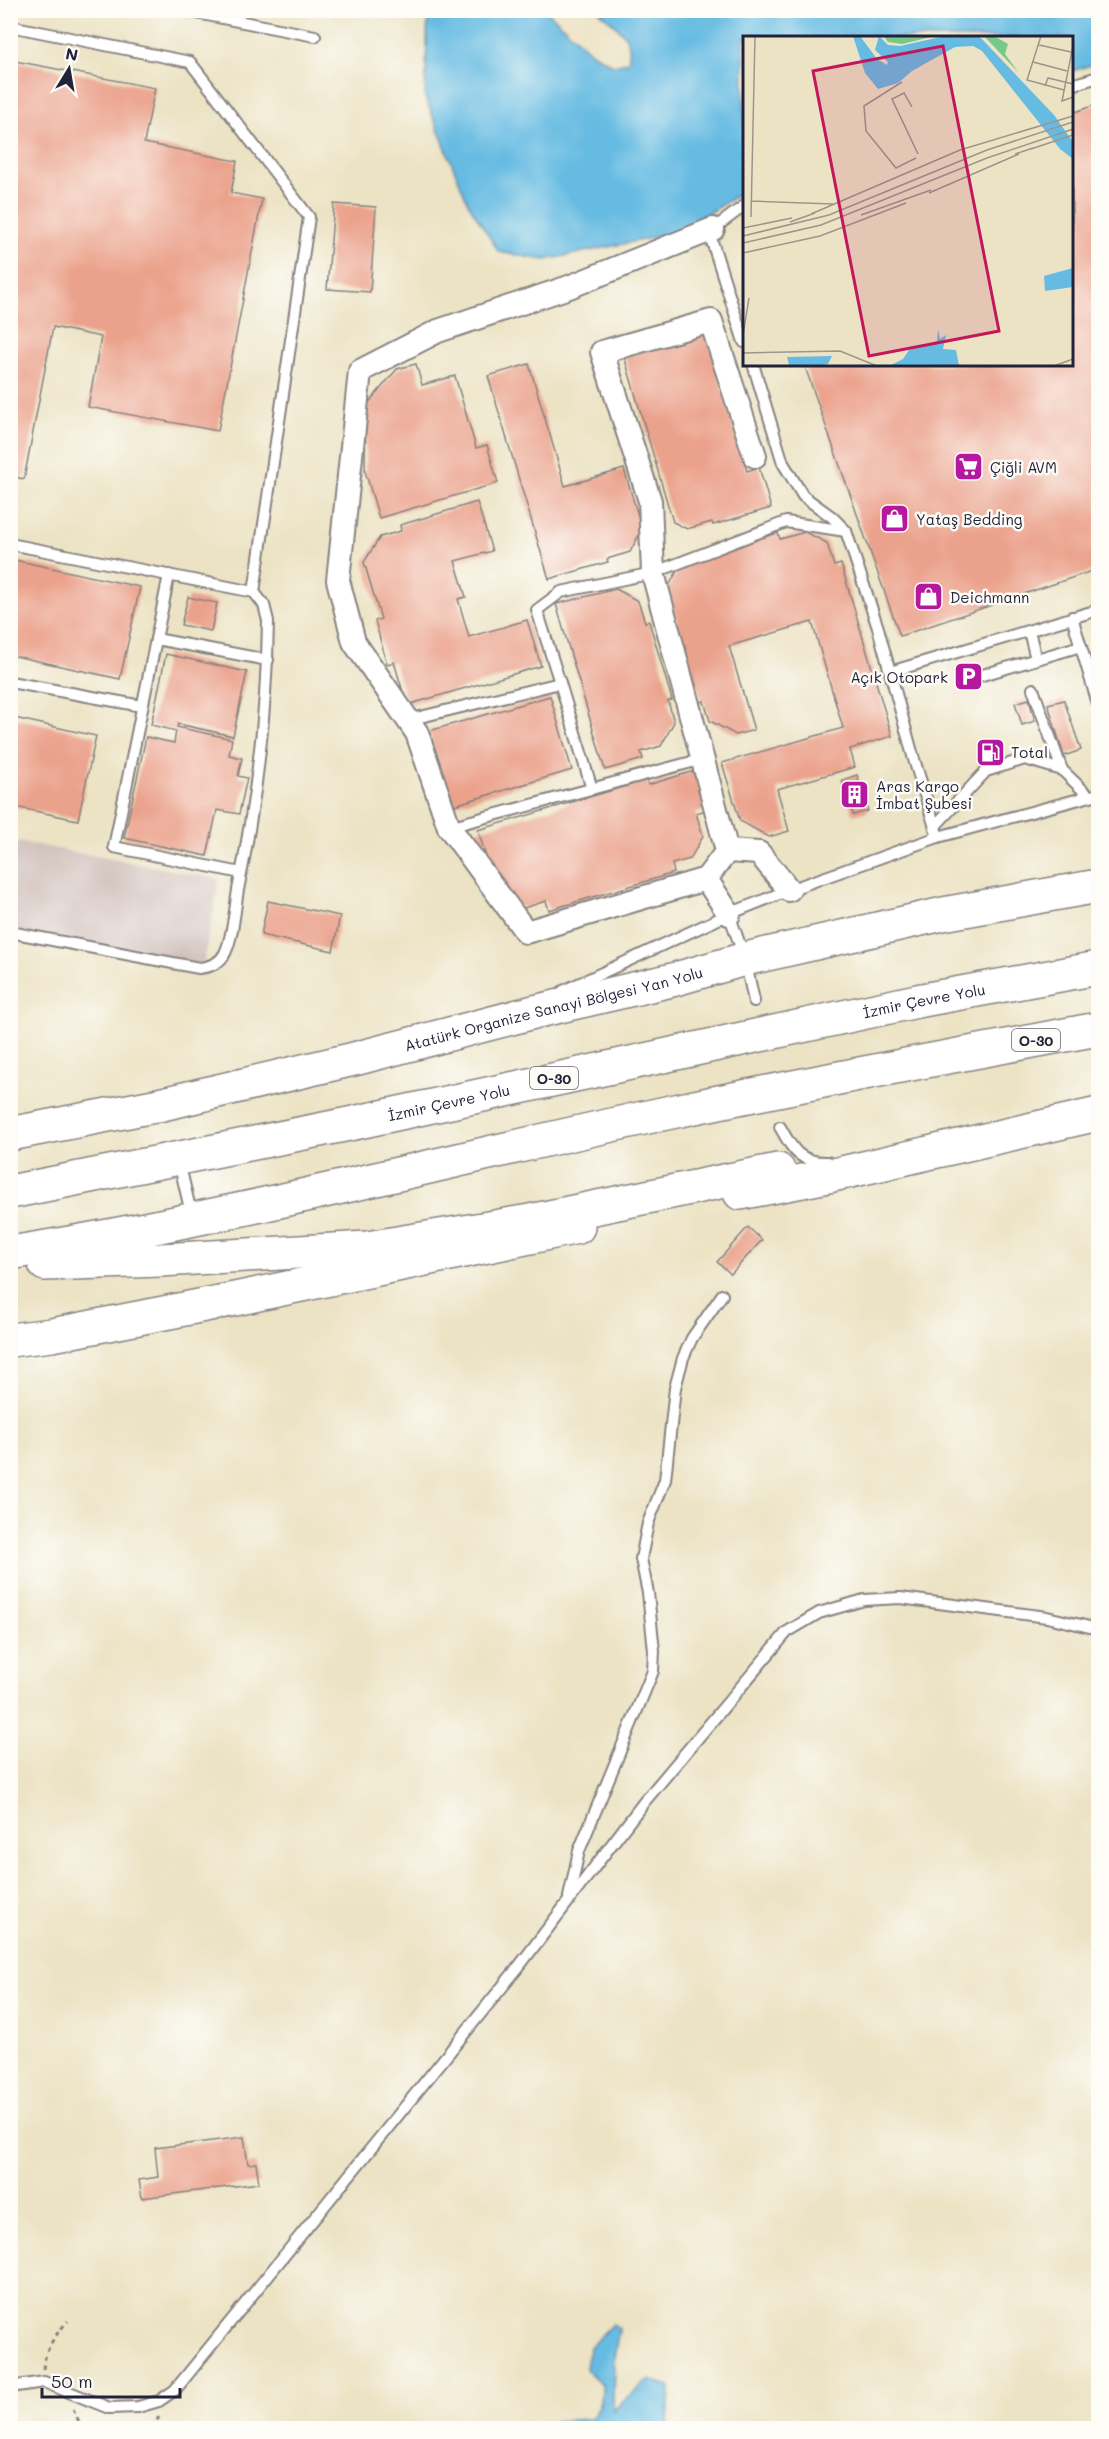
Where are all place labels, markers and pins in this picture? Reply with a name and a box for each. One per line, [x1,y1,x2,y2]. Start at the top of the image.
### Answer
supermarket icon: Çiğli AVM [953,451,985,483]
place label: Çiğli AVM [990,457,1057,477]
shop icon: Yataş Bedding [879,503,911,535]
place label: Yataş Bedding [916,509,1023,529]
shop icon: Deichmann [913,581,945,613]
place label: Deichmann [950,587,1029,607]
parking icon: Açık Otopark [953,661,985,693]
place label: Açık Otopark [850,667,948,687]
fuel station icon: Total [974,736,1006,768]
place label: Total [1011,742,1048,762]
place label: Aras Kargo İmbat Şubesi [876,776,972,813]
building icon: Aras Kargo İmbat Şubesi [839,779,871,811]

